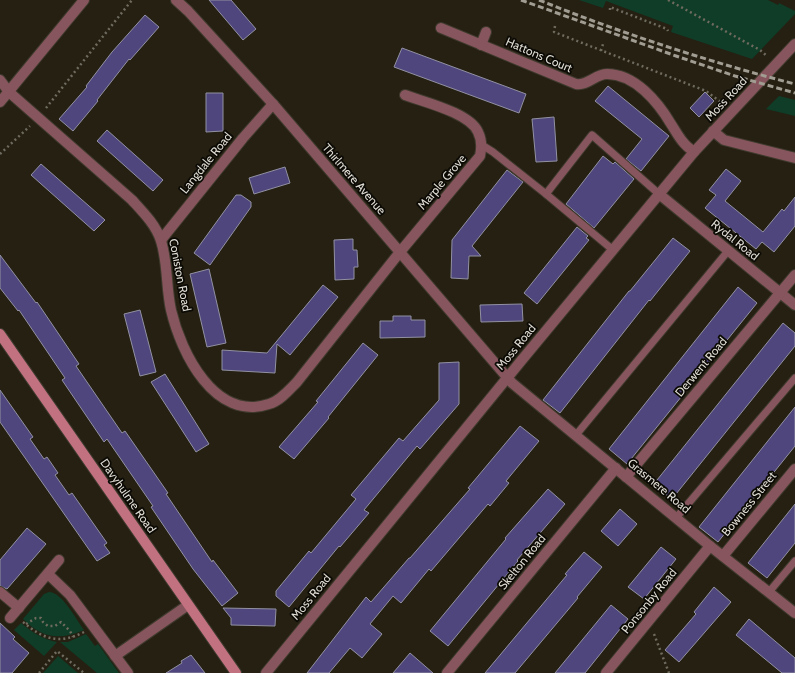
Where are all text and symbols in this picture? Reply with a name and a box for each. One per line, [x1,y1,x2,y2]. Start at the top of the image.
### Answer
street label: Hattons Court [504,34,575,75]
street label: Moss Road [701,73,750,124]
street label: Langdale Road [176,129,235,196]
street label: Thirlmere Avenue [319,140,389,217]
street label: Marple Grove [414,151,469,212]
street label: Rydal Road [708,216,762,263]
street label: Coniston Road [166,237,195,313]
street label: Moss Road [493,321,539,373]
street label: Derwent Road [671,334,730,399]
street label: Grasmere Road [625,455,694,516]
street label: Davyhulme Road [97,456,160,536]
street label: Bowness Street [718,468,779,539]
street label: Skelton Road [495,531,549,592]
street label: Ponsonby Road [618,565,679,636]
street label: Moss Road [288,571,334,623]

